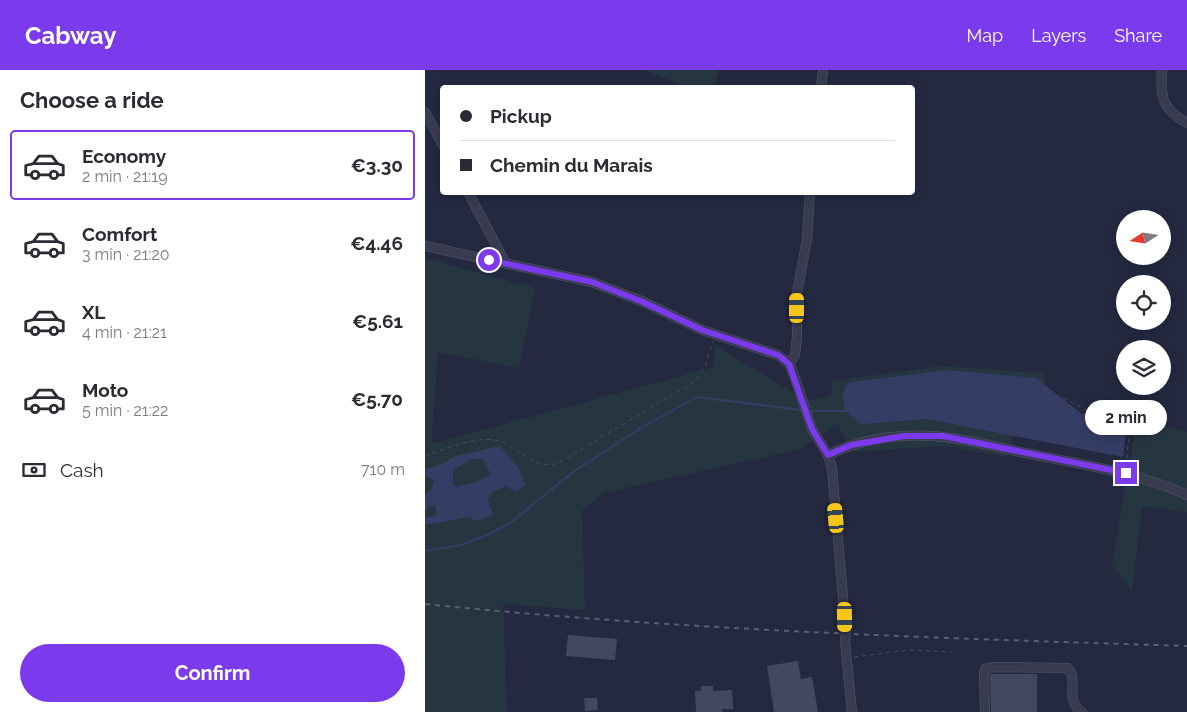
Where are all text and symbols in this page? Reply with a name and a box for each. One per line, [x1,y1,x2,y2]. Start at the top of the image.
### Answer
text: Cabway [25,21,116,50]
text: Map [967,25,1003,46]
text: Layers [1031,25,1086,46]
text: Share [1114,25,1162,46]
text: Choose a ride [20,87,164,113]
text: Pickup [490,105,552,127]
icon: car [22,143,67,188]
text: Economy [82,145,166,167]
text: €3.30 [351,154,403,176]
text: Chemin du Marais [490,154,653,176]
text: 2 min · 21:19 [82,167,168,186]
north arrow [1116,210,1171,265]
map controls [1116,210,1171,395]
icon: car [22,221,67,266]
text: Comfort [82,223,157,245]
text: €4.46 [350,232,403,254]
text: 3 min · 21:20 [82,245,170,264]
route start [478,249,500,271]
button: locate [1116,275,1171,330]
car [789,293,804,323]
icon: car [22,299,67,344]
text: XL [82,301,105,323]
text: €5.61 [352,310,403,332]
text: 4 min · 21:21 [82,323,167,342]
button: layers [1116,340,1171,395]
icon: car [22,377,67,422]
text: Moto [82,379,128,401]
text: €5.70 [351,388,403,410]
callout: 2 min [1085,400,1167,436]
text: 5 min · 21:22 [82,401,168,420]
text: 2 min [1105,408,1147,427]
icon: cash [20,456,48,484]
text: Cash [60,459,104,481]
text: 710 m [361,460,405,479]
route end [1115,462,1137,484]
car [827,502,844,534]
car [837,602,852,632]
button: Confirm [20,644,405,702]

